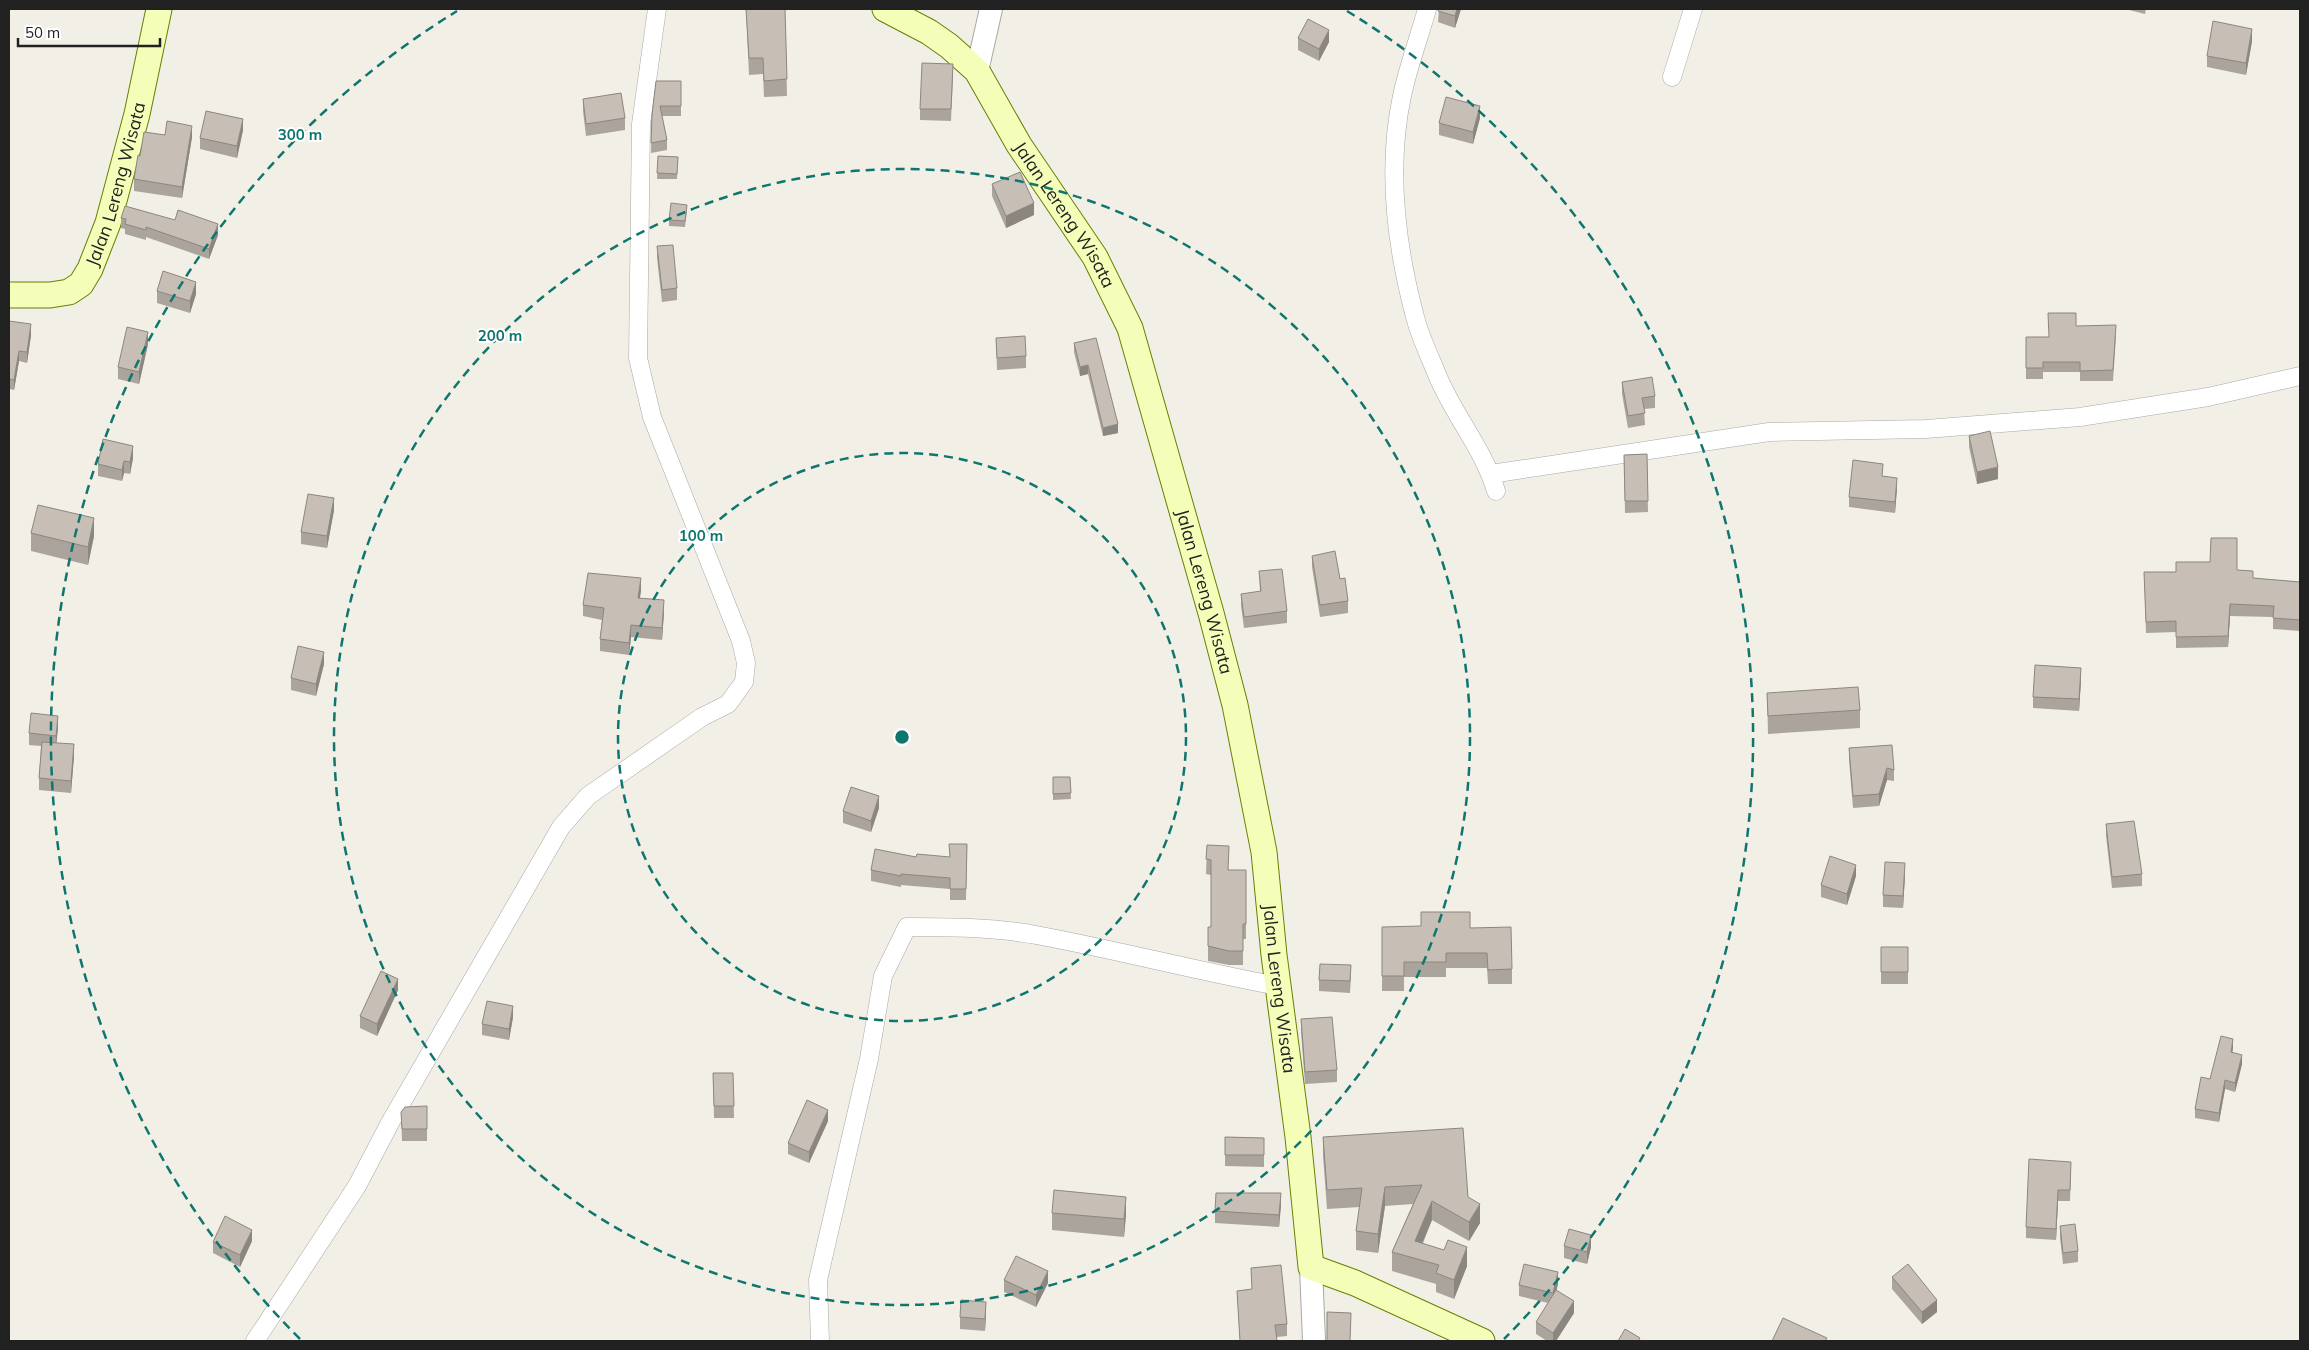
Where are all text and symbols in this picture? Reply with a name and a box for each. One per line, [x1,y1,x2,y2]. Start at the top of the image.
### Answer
scale bar [18,15,160,47]
text: 50 m [25,23,60,42]
street label: Jalan Lereng Wisata [80,100,150,270]
text: 300 m [278,125,322,144]
street label: Jalan Lereng Wisata [1009,137,1120,292]
text: 200 m [478,326,522,345]
street label: Jalan Lereng Wisata [1171,506,1238,676]
text: 100 m [679,526,723,545]
centre of rings [893,728,911,746]
street label: Jalan Lereng Wisata [1258,903,1301,1075]

